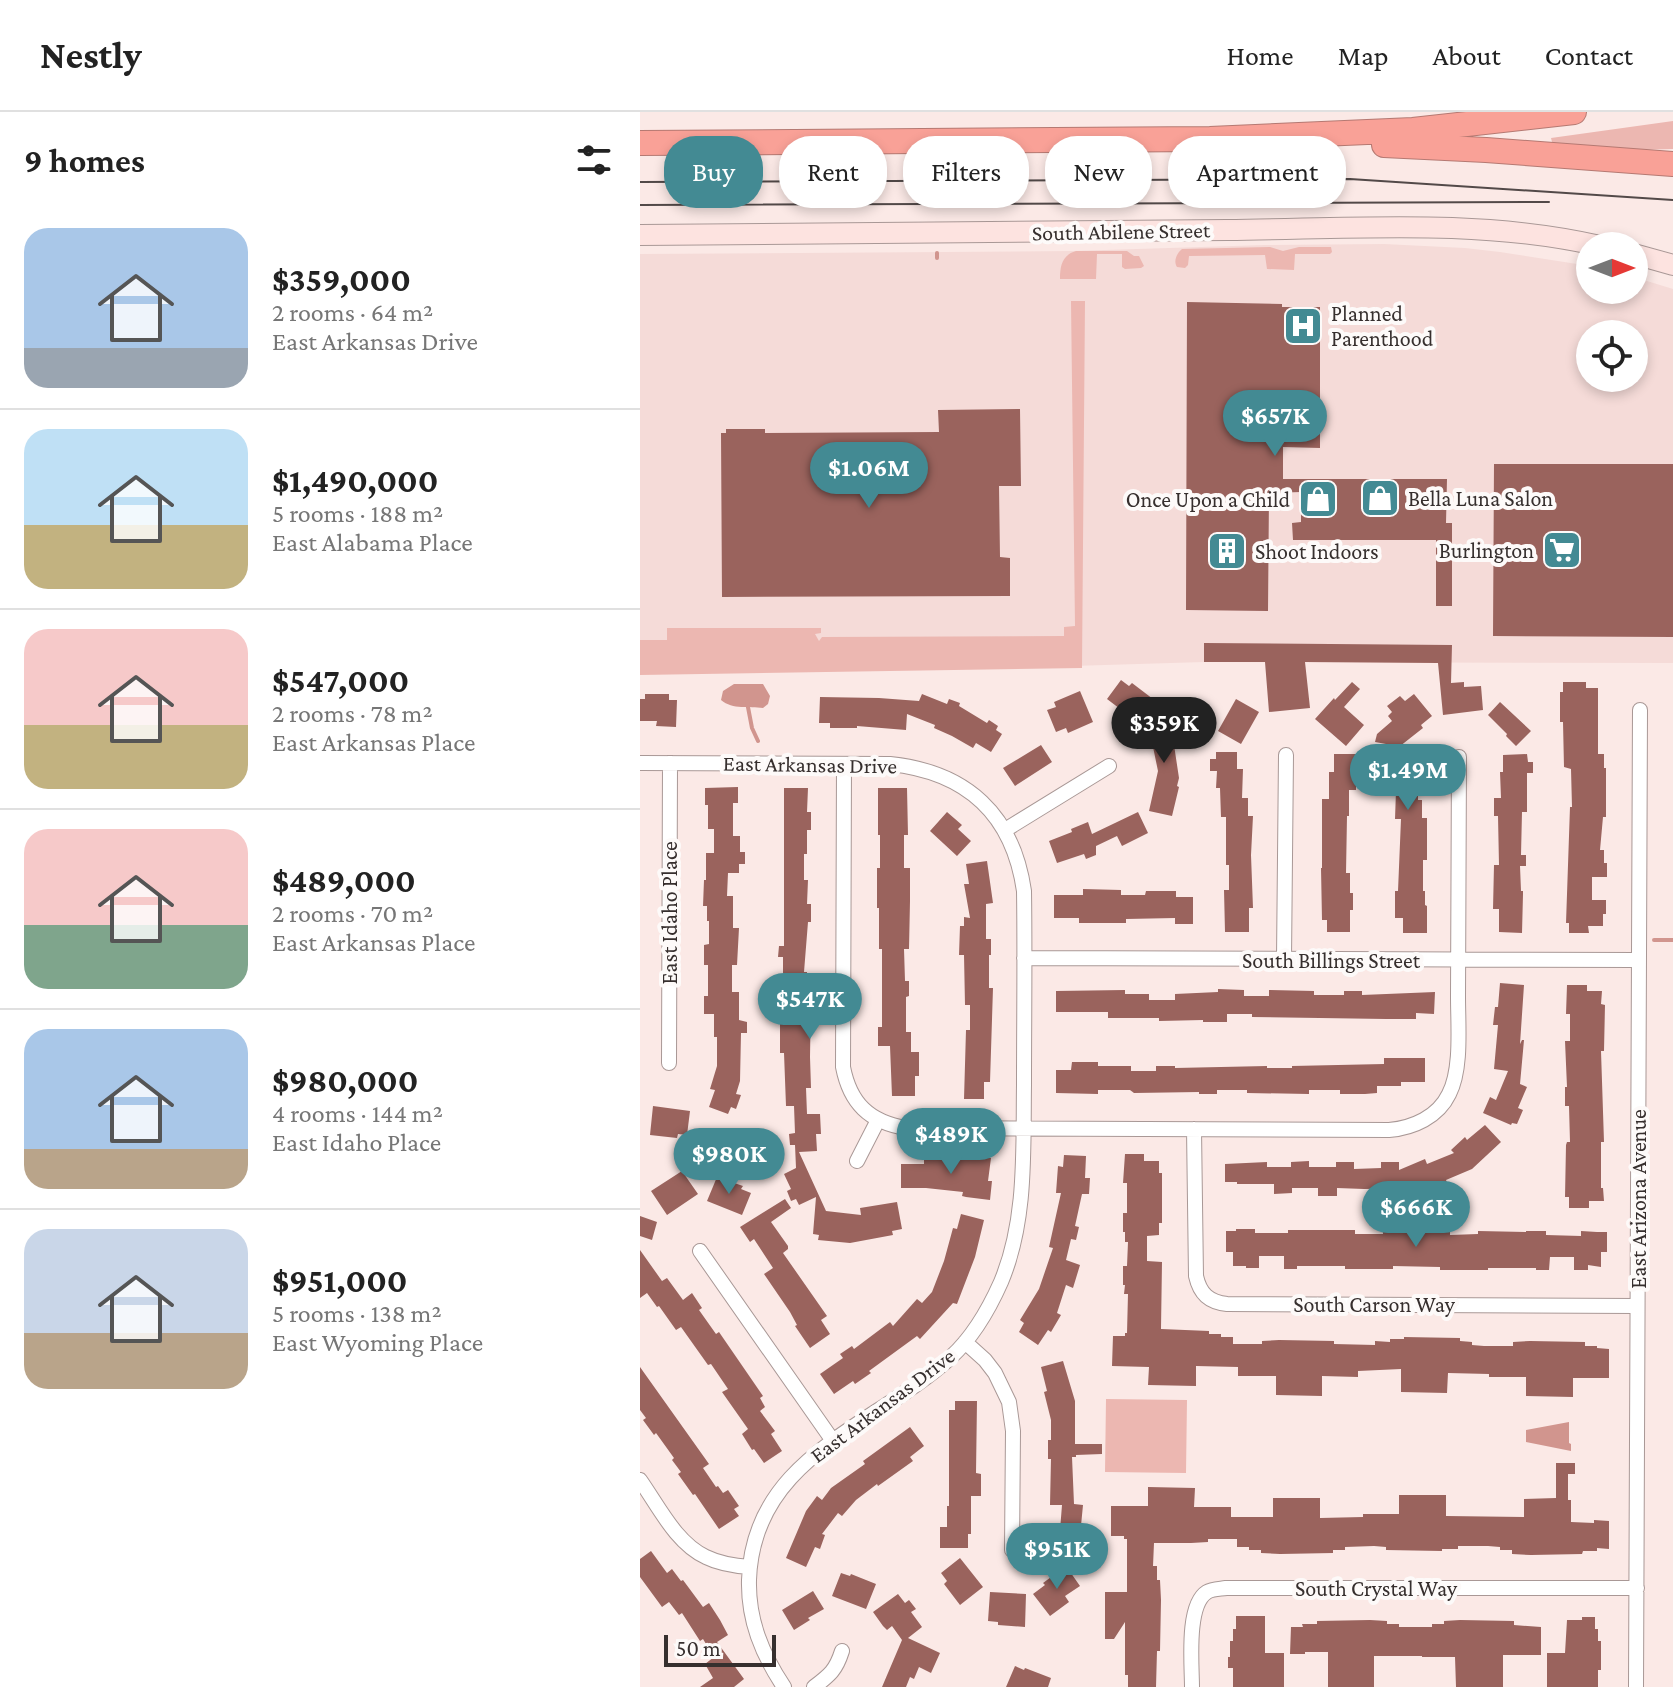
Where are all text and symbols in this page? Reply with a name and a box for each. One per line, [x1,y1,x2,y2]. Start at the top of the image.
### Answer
text: Nestly [40,34,142,76]
text: Home [1227,40,1294,71]
text: Map [1338,40,1389,71]
text: About [1433,40,1501,71]
text: Contact [1545,40,1633,71]
chip: Buy [664,136,763,208]
chip: Rent [779,136,887,208]
chip: Filters [903,136,1029,208]
chip: New [1045,136,1152,208]
chip: Apartment [1168,136,1346,208]
icon: filters [572,138,616,182]
text: 9 homes [24,142,145,179]
street label: South Abilene Street [1032,217,1211,246]
north arrow [1576,232,1648,304]
map controls [1576,232,1648,392]
icon: home [88,260,184,356]
text: $359,000 [272,261,411,298]
text: 2 rooms · 64 m² [272,298,433,327]
place label: Planned Parenthood [1331,301,1434,351]
hospital icon: Planned Parenthood [1282,305,1324,347]
button: locate [1576,320,1648,392]
text: East Arkansas Drive [272,327,478,356]
pin: $657K [1219,390,1331,458]
text: $657K [1241,401,1309,430]
pin: $1.06M [804,442,934,510]
text: $1.06M [828,453,910,482]
icon: home [88,461,184,557]
text: $1,490,000 [272,462,438,499]
shop icon: Bella Luna Salon [1359,477,1401,519]
shop icon: Once Upon a Child [1297,478,1339,520]
place label: Bella Luna Salon [1408,486,1553,511]
place label: Once Upon a Child [1126,487,1290,512]
text: 5 rooms · 188 m² [272,499,443,528]
text: East Alabama Place [272,528,473,557]
supermarket icon: Burlington [1541,529,1583,571]
building icon: Shoot Indoors [1206,530,1248,572]
place label: Burlington [1439,538,1534,563]
place label: Shoot Indoors [1255,539,1379,564]
icon: home [88,661,184,757]
text: $547,000 [272,662,409,699]
pin: $359K [1108,697,1220,765]
text: 2 rooms · 78 m² [272,699,433,728]
text: $359K [1130,708,1198,737]
text: East Arkansas Place [272,728,475,757]
pin: $1.49M [1343,744,1473,812]
street label: East Arkansas Drive [723,750,897,779]
text: $1.49M [1368,755,1448,784]
street label: East Idaho Place [657,841,682,985]
icon: home [88,861,184,957]
text: $489,000 [272,862,416,899]
text: 2 rooms · 70 m² [272,899,433,928]
text: East Arkansas Place [272,928,475,957]
street label: South Billings Street [1242,948,1421,973]
pin: $547K [754,973,866,1041]
text: $547K [776,984,844,1013]
icon: home [88,1061,184,1157]
text: $980,000 [272,1062,418,1099]
text: 4 rooms · 144 m² [272,1099,443,1128]
pin: $489K [895,1108,1007,1176]
street label: East Arizona Avenue [1626,1109,1651,1289]
text: $489K [915,1119,987,1148]
text: East Idaho Place [272,1128,441,1157]
pin: $980K [673,1128,785,1196]
text: $980K [692,1139,766,1168]
pin: $666K [1360,1181,1472,1249]
text: $666K [1380,1192,1452,1221]
icon: home [88,1261,184,1357]
text: $951,000 [272,1262,408,1299]
street label: South Carson Way [1293,1292,1456,1317]
text: 5 rooms · 138 m² [272,1299,442,1328]
text: East Wyoming Place [272,1328,483,1357]
street label: East Arkansas Drive [805,1343,959,1468]
pin: $951K [1001,1523,1113,1591]
text: $951K [1024,1534,1090,1563]
street label: South Crystal Way [1295,1576,1458,1601]
scale bar [664,1631,776,1667]
text: 50 m [676,1636,721,1661]

